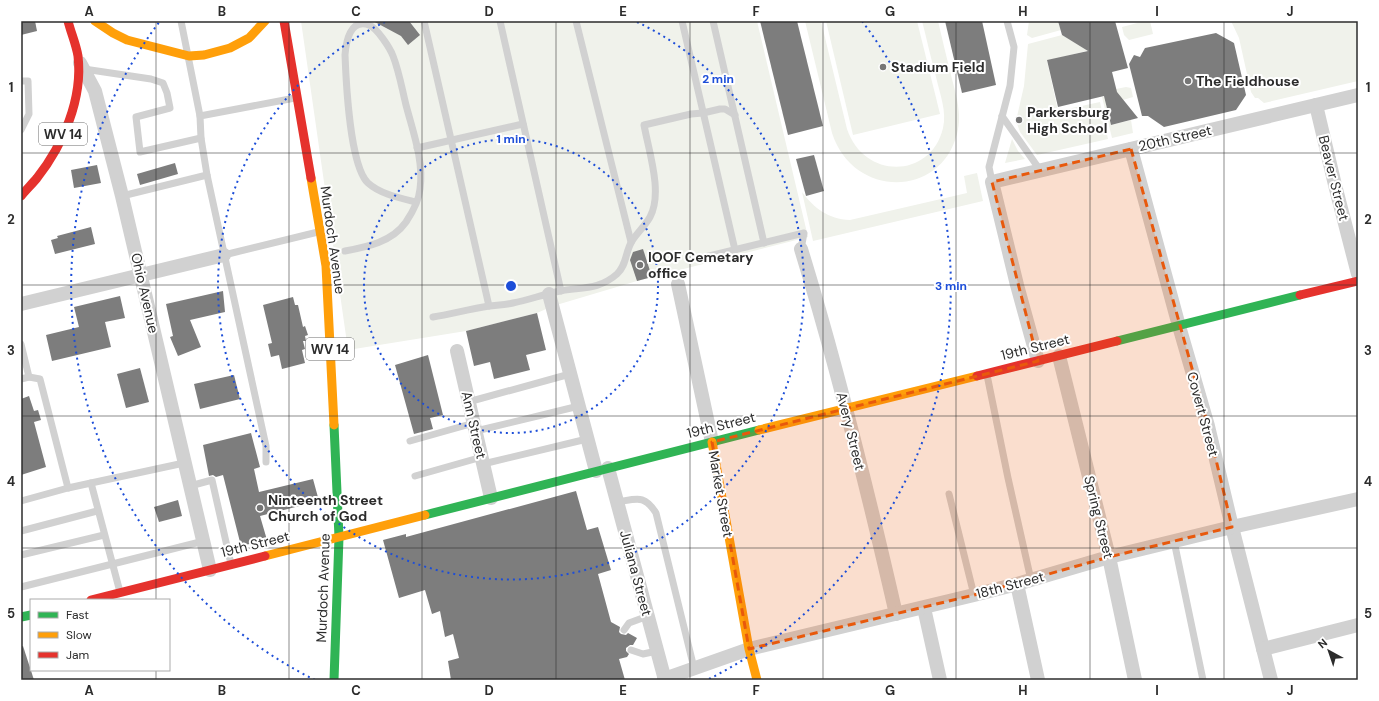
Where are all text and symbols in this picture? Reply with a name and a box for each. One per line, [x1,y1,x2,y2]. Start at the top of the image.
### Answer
text: A [84,3,94,20]
text: B [218,3,226,20]
text: C [351,3,361,20]
text: D [484,3,494,20]
text: E [619,3,627,20]
text: F [752,3,760,20]
text: G [885,3,895,20]
text: H [1018,3,1028,20]
text: I [1155,3,1159,20]
text: J [1286,3,1294,20]
place label: Stadium Field [891,58,985,76]
marker: Stadium Field [878,62,888,72]
text: 2 min [702,71,734,87]
place label: The Fieldhouse [1196,72,1299,90]
marker: The Fieldhouse [1183,76,1193,86]
text: 1 [9,79,13,96]
text: 1 [1366,79,1370,96]
place label: Parkersburg High School [1027,103,1110,137]
marker: Parkersburg High School [1014,115,1024,125]
street label: 20th Street [1137,121,1213,155]
road number: WV 14 [39,123,87,145]
text: 1 min [496,131,526,147]
street label: Beaver Street [1315,133,1353,223]
street label: Murdoch Avenue [316,185,350,295]
text: 2 [7,211,15,228]
text: 2 [1364,211,1372,228]
place label: IOOF Cemetary office [648,248,754,282]
street label: Ohio Avenue [127,251,163,335]
marker: IOOF Cemetary office [635,260,645,270]
text: 3 min [935,278,967,294]
centre of rings [504,279,518,293]
street label: 19th Street [999,330,1071,364]
road number: WV 14 [306,338,354,360]
text: 3 [7,342,15,359]
text: 3 [1364,342,1372,359]
street label: Covert Street [1183,370,1223,458]
street label: Ann Street [457,389,491,461]
street label: Avery Street [833,390,869,472]
street label: 19th Street [685,408,757,442]
street label: Market Street [705,449,737,539]
text: 4 [7,473,15,490]
text: 4 [1364,473,1372,490]
street label: Spring Street [1080,474,1118,560]
place label: Ninteenth Street Church of God [268,491,383,525]
marker: Ninteenth Street Church of God [255,503,265,513]
street label: 19th Street [219,527,291,561]
street label: Juliana Street [616,528,656,618]
street label: Murdoch Avenue [312,533,334,643]
street label: 18th Street [974,567,1046,603]
legend [30,599,170,671]
text: 5 [7,605,15,622]
text: 5 [1364,605,1372,622]
text: Fast [66,607,89,623]
text: Slow [66,627,92,643]
north arrow [1309,631,1349,671]
text: N [1315,635,1330,651]
text: Jam [66,647,89,663]
text: A [84,682,94,699]
text: B [218,682,226,699]
text: C [351,682,361,699]
text: D [484,682,494,699]
text: E [619,682,627,699]
text: F [752,682,760,699]
text: G [885,682,895,699]
text: H [1018,682,1028,699]
text: I [1155,682,1159,699]
text: J [1286,682,1294,699]

